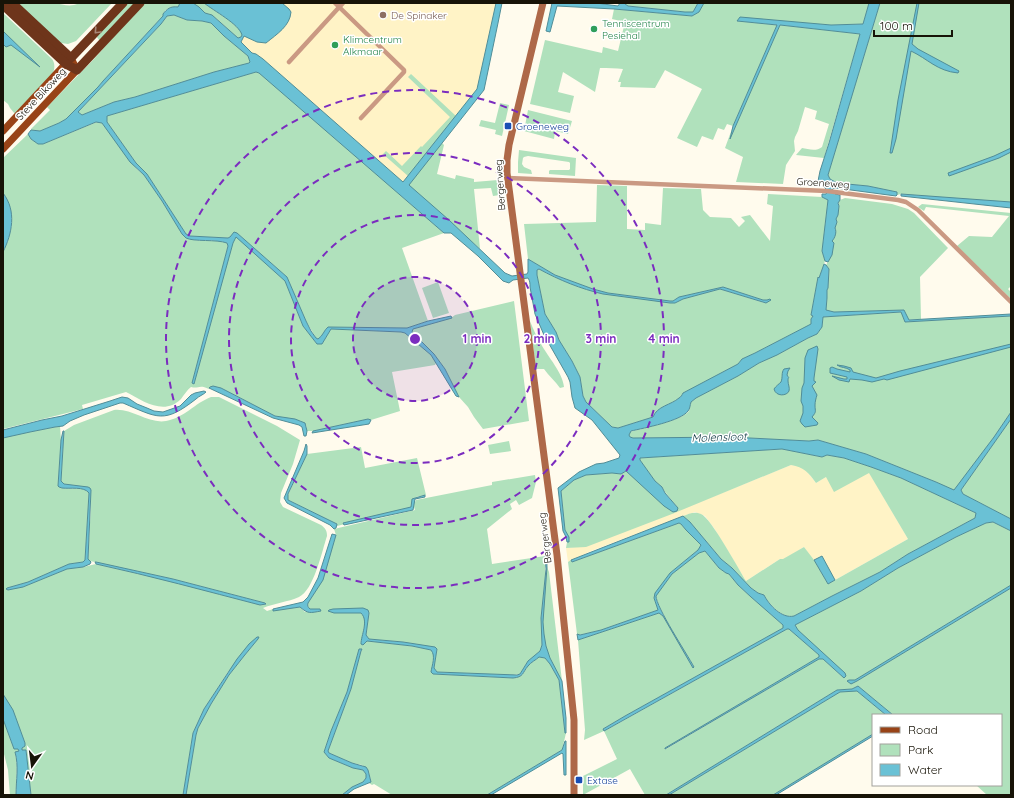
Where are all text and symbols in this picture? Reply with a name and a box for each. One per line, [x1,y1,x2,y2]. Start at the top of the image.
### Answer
place label: De Spinaker [391,9,447,22]
marker: De Spinaker [378,10,388,20]
scale bar [874,12,952,38]
place label: Tenniscentrum Pesiehal [602,17,670,42]
text: 100 m [880,18,913,33]
marker: Tenniscentrum Pesiehal [589,24,599,34]
one-way arrow [94,26,102,34]
place label: Klimcentrum Alkmaar [343,33,402,58]
marker: Klimcentrum Alkmaar [330,40,340,50]
street label: Steve Bikoweg [13,65,69,123]
place label: Groeneweg [516,120,569,133]
marker: Groeneweg [503,121,513,131]
street label: Bergerweg [492,159,508,211]
street label: Groeneweg [796,175,850,191]
text: 1 min [462,331,492,346]
text: 2 min [523,331,555,346]
text: 3 min [586,331,616,346]
text: 4 min [648,331,680,346]
centre of rings [408,332,422,346]
water label: Molensloot [691,429,748,445]
street label: Bergerweg [535,512,555,564]
legend [872,714,1002,786]
text: Road [908,722,938,737]
text: Park [908,742,933,757]
north arrow [12,746,52,786]
text: Water [908,762,943,777]
text: N [24,768,35,783]
place label: Extase [587,774,618,787]
marker: Extase [574,775,584,785]

